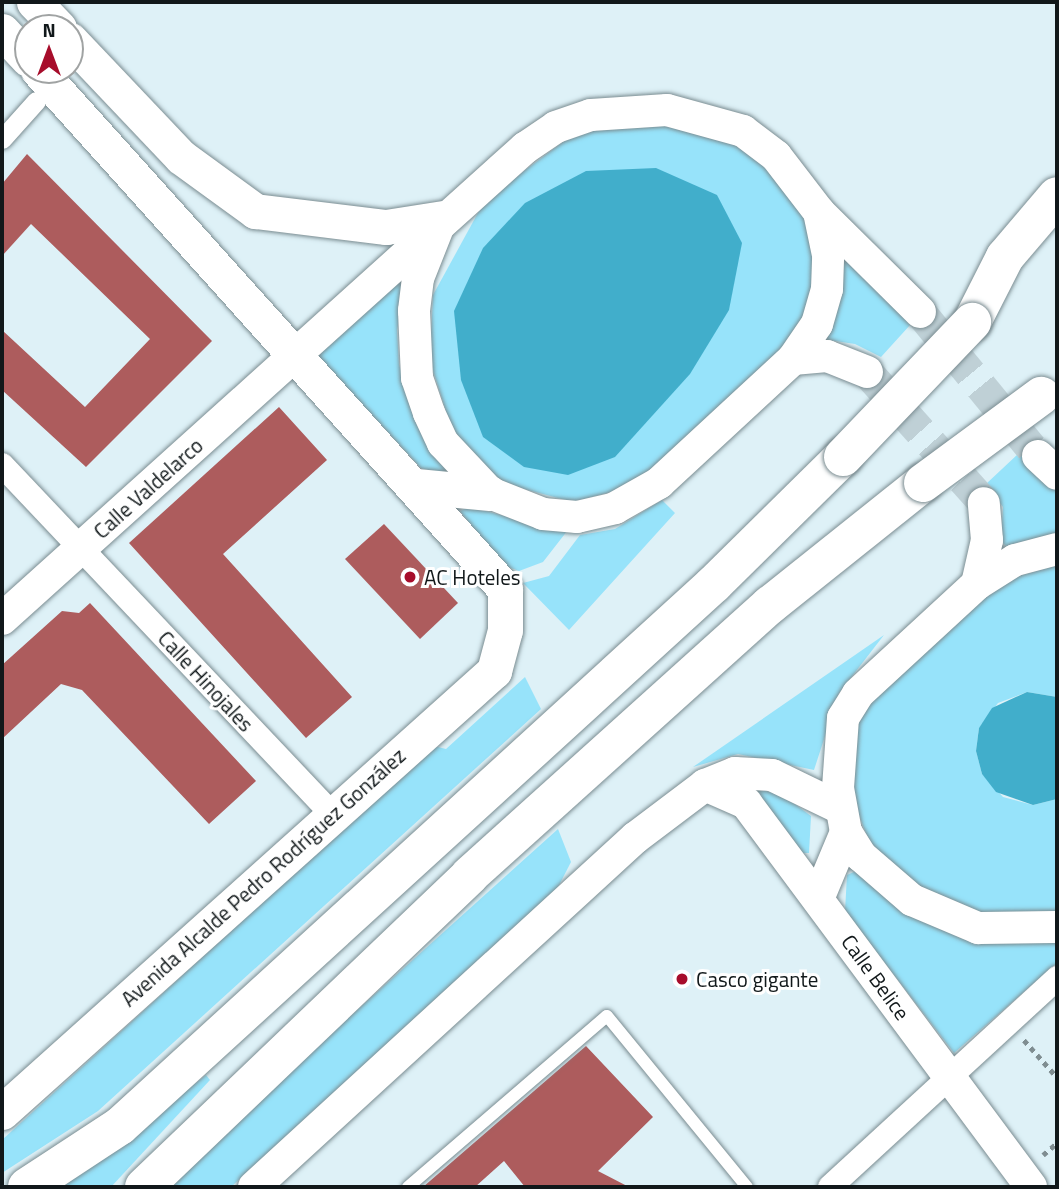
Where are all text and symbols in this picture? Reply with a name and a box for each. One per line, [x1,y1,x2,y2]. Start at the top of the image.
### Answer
north arrow [14,14,84,84]
text: N [42,15,56,44]
street label: Calle Valdelarco [88,432,208,544]
place label: AC Hoteles [424,564,521,590]
marker: AC Hoteles [402,569,418,585]
street label: Calle Hinojales [153,625,259,737]
street label: Avenida Alcalde Pedro Rodríguez González [116,743,410,1011]
street label: Calle Belice [837,929,915,1025]
place label: Casco gigante [696,966,818,992]
marker: Casco gigante [674,971,690,987]

